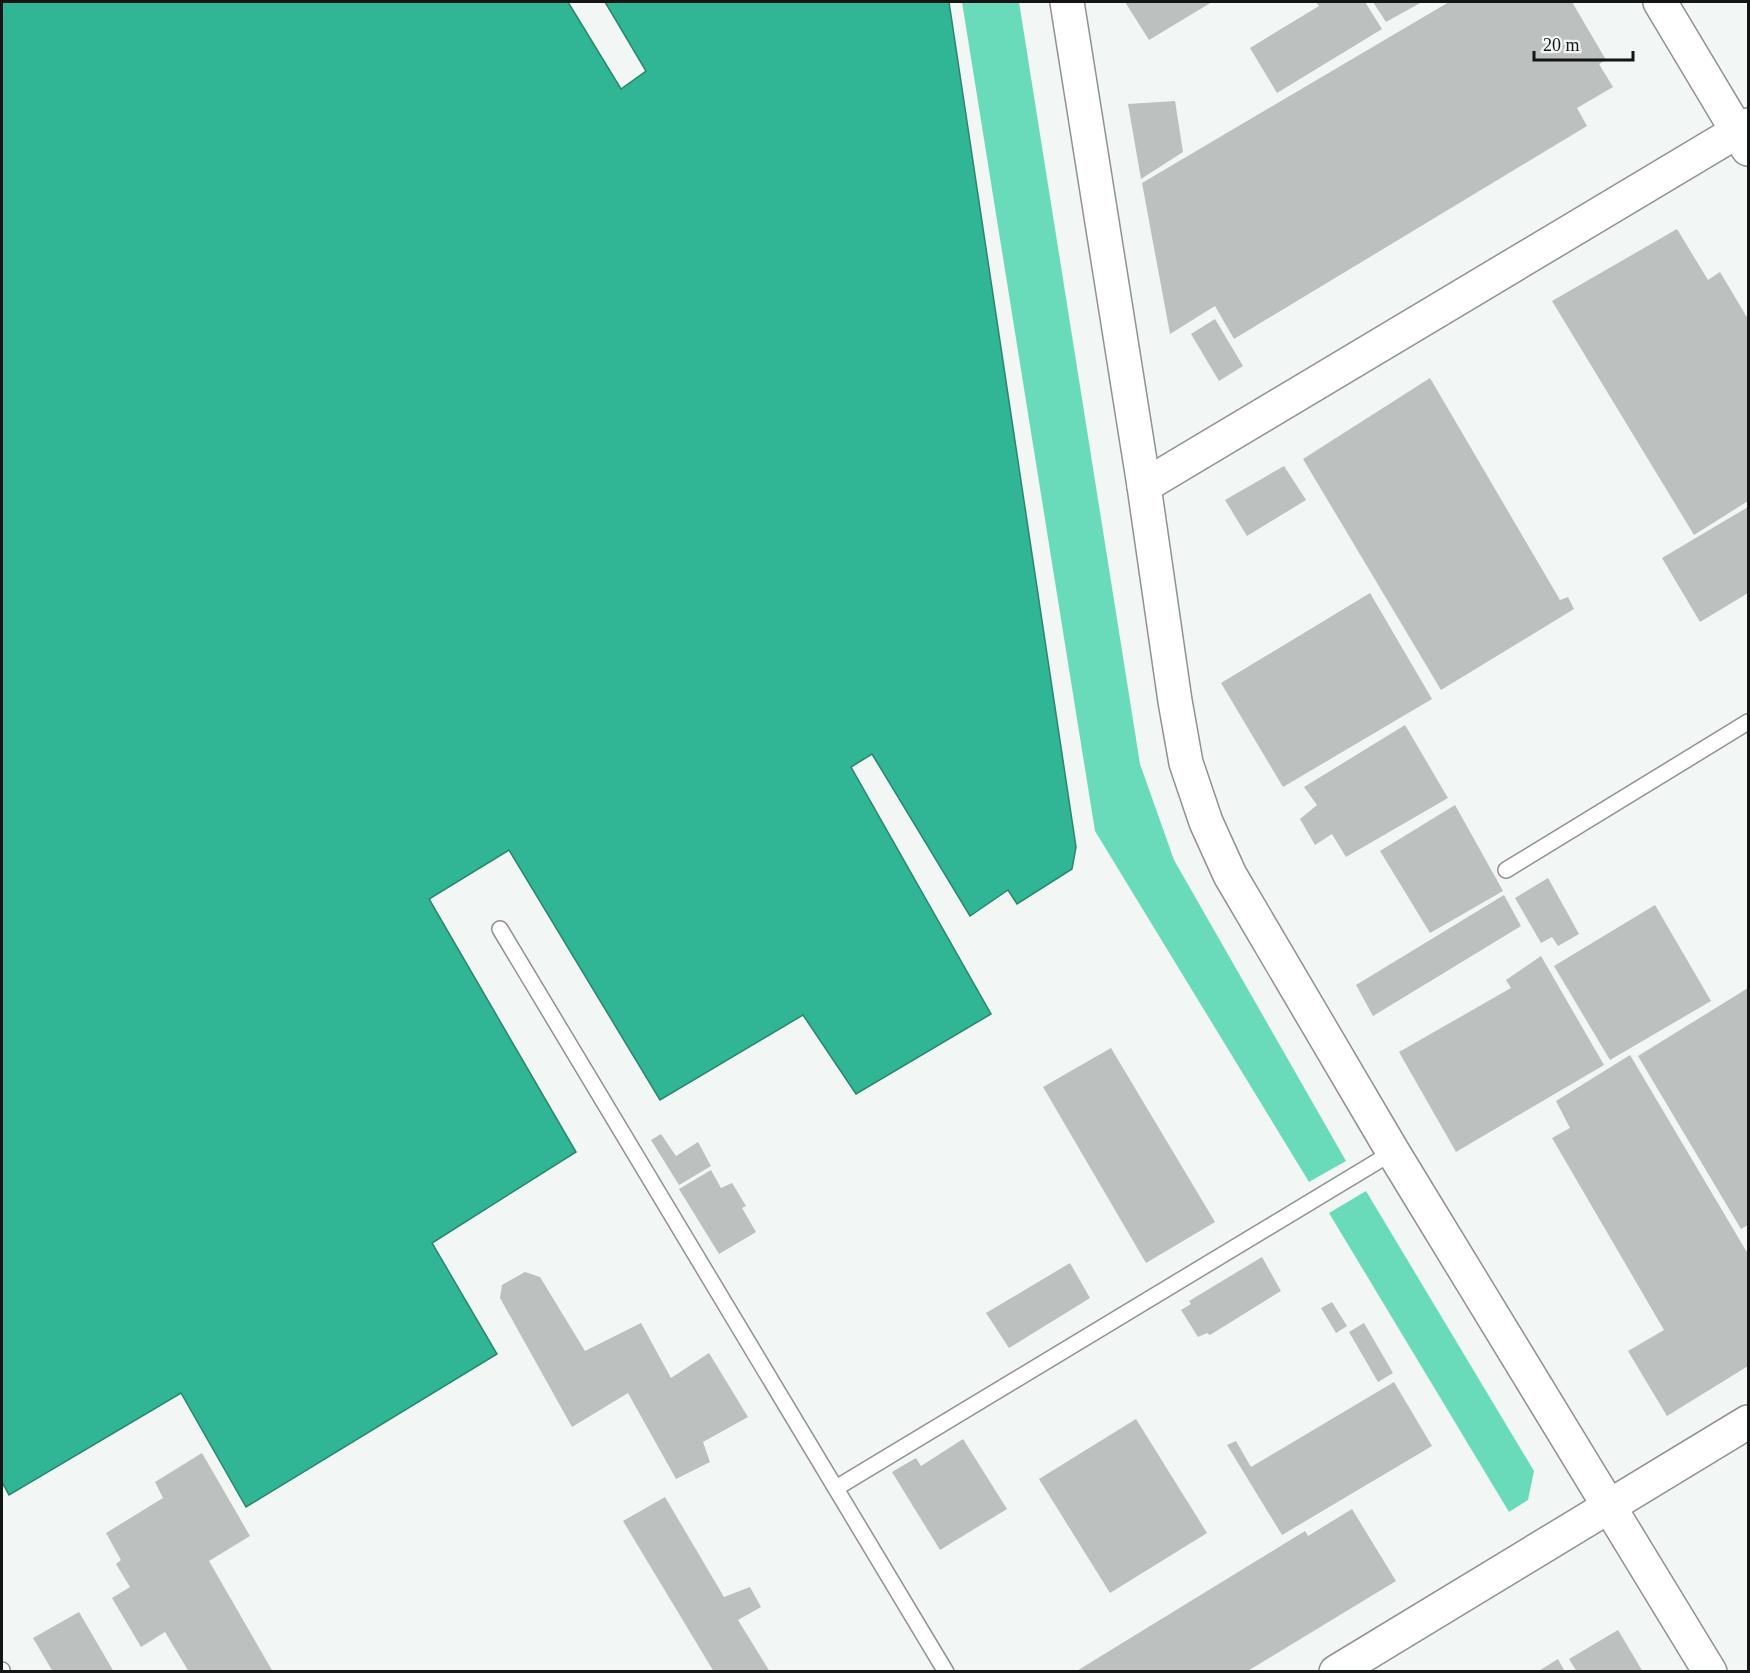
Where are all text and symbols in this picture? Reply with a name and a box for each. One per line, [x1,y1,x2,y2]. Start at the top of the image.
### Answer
scale bar [1534,24,1633,62]
text: 20 m [1543,35,1580,55]

